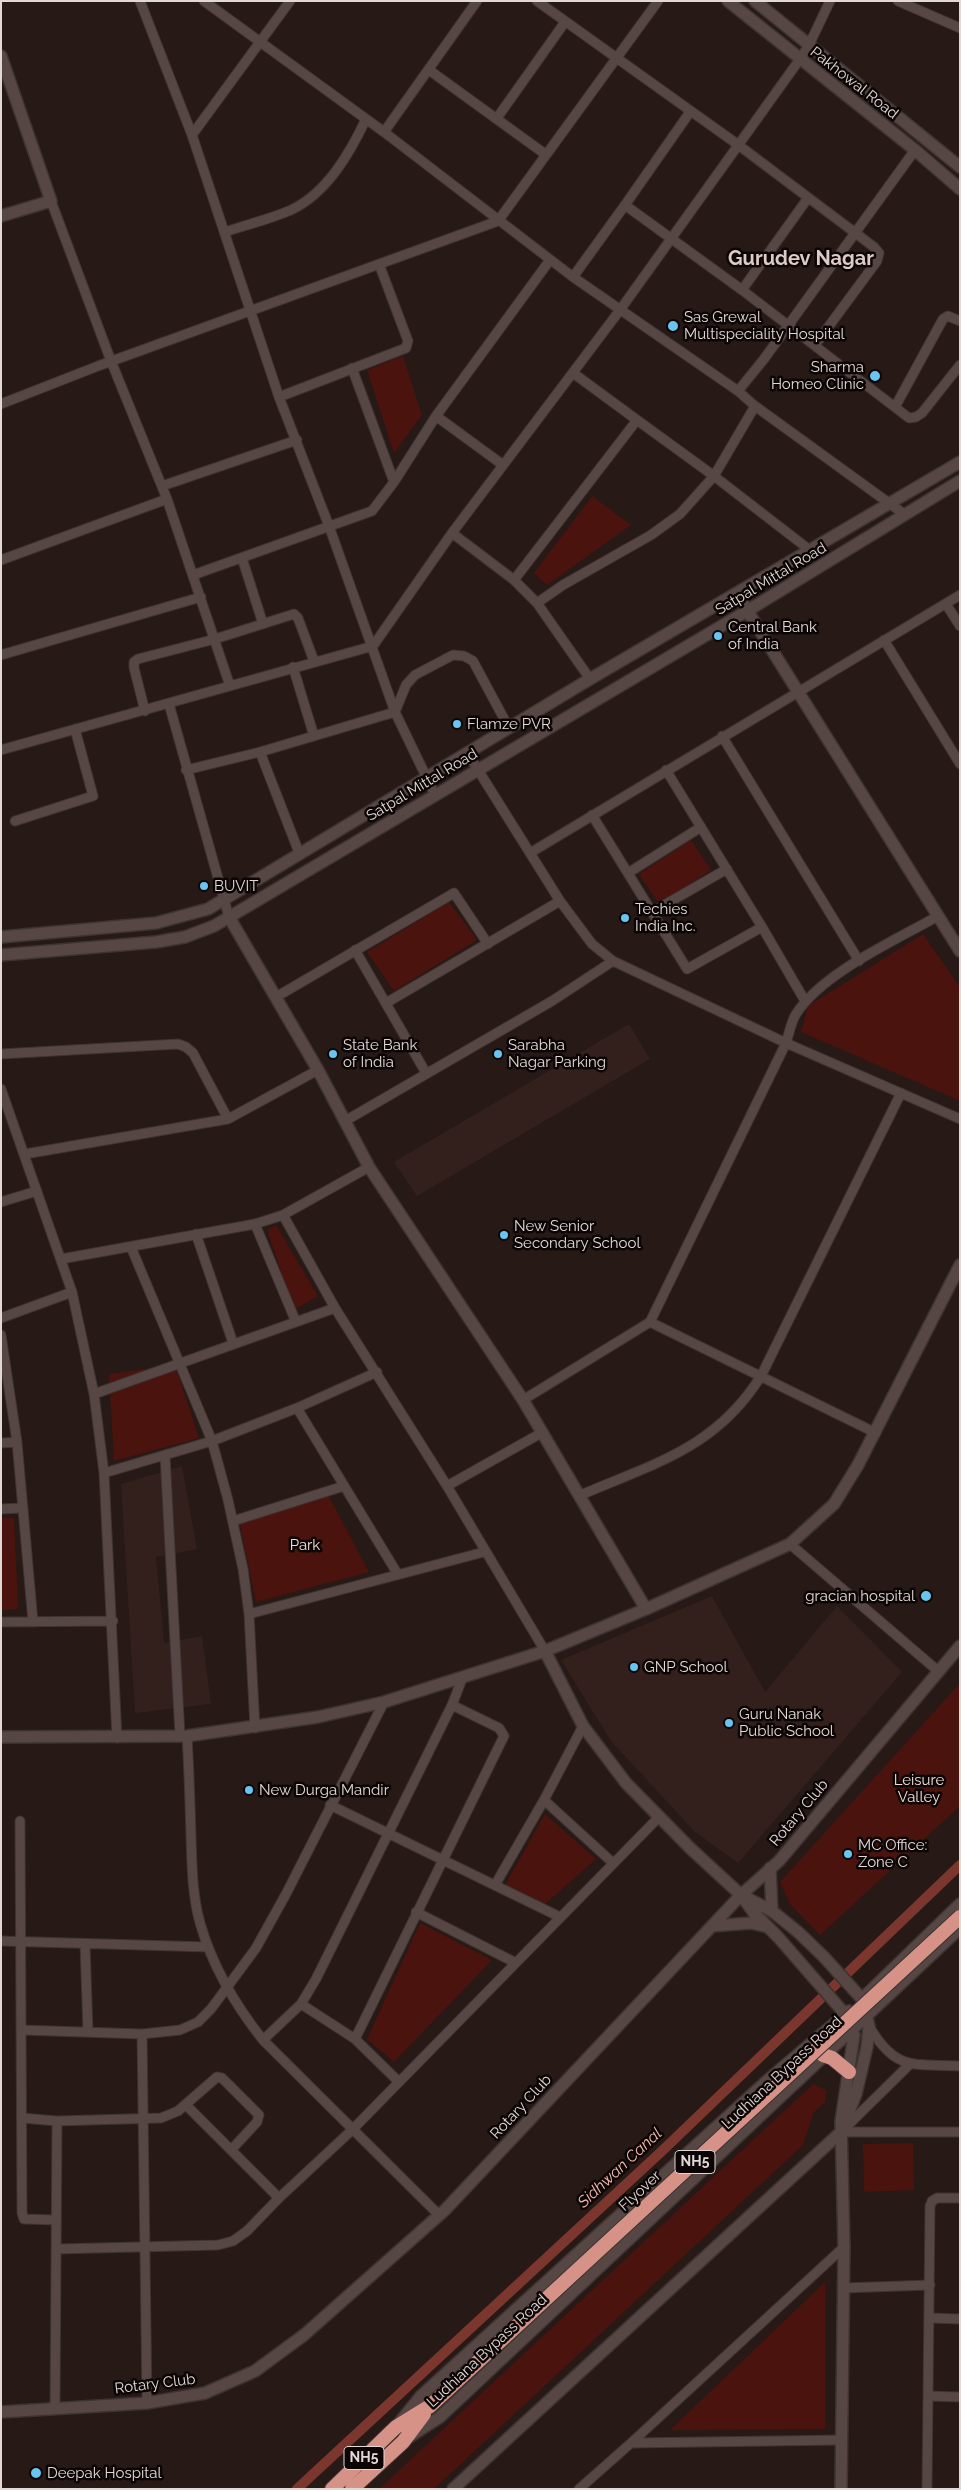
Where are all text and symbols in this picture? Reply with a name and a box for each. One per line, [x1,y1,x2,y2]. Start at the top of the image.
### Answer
street label: Pakhowal Road [806,43,902,123]
district label: Gurudev Nagar [728,247,874,271]
place label: Sas Grewal Multispeciality Hospital [684,308,845,343]
marker: Sas Grewal Multispeciality Hospital [666,319,680,333]
place label: Sharma Homeo Clinic [771,358,864,393]
marker: Sharma Homeo Clinic [868,369,882,383]
street label: Satpal Mittal Road [712,539,830,619]
place label: Central Bank of India [728,618,817,653]
marker: Central Bank of India [712,630,724,642]
place label: Flamze PVR [467,715,551,733]
marker: Flamze PVR [451,718,463,730]
street label: Satpal Mittal Road [363,745,481,825]
place label: BUVIT [214,877,258,895]
marker: BUVIT [198,880,210,892]
place label: Techies India Inc. [635,900,696,935]
marker: Techies India Inc. [619,912,631,924]
place label: State Bank of India [343,1036,417,1071]
place label: Sarabha Nagar Parking [508,1036,606,1071]
marker: State Bank of India [327,1048,339,1060]
marker: Sarabha Nagar Parking [492,1048,504,1060]
place label: New Senior Secondary School [514,1217,640,1252]
marker: New Senior Secondary School [498,1229,510,1241]
park label: Park [290,1536,320,1554]
place label: gracian hospital [805,1587,915,1605]
marker: gracian hospital [919,1589,933,1603]
place label: GNP School [644,1658,727,1676]
marker: GNP School [628,1661,640,1673]
place label: Guru Nanak Public School [739,1705,834,1740]
marker: Guru Nanak Public School [723,1717,735,1729]
park label: Leisure Valley [894,1771,944,1806]
street label: Rotary Club [766,1776,832,1850]
place label: New Durga Mandir [259,1781,389,1799]
marker: New Durga Mandir [243,1784,255,1796]
place label: MC Office: Zone C [858,1836,927,1871]
marker: MC Office: Zone C [842,1848,854,1860]
street label: Ludhiana Bypass Road [718,2013,846,2133]
street label: Rotary Club [487,2071,555,2143]
water label: Sidhwan Canal [574,2124,666,2212]
road number: NH5 [675,2150,715,2174]
street label: Flyover [615,2167,665,2215]
street label: Ludhiana Bypass Road [423,2291,551,2411]
street label: Rotary Club [114,2370,196,2398]
road number: NH5 [344,2446,384,2470]
place label: Deepak Hospital [47,2464,161,2482]
marker: Deepak Hospital [29,2466,43,2480]

